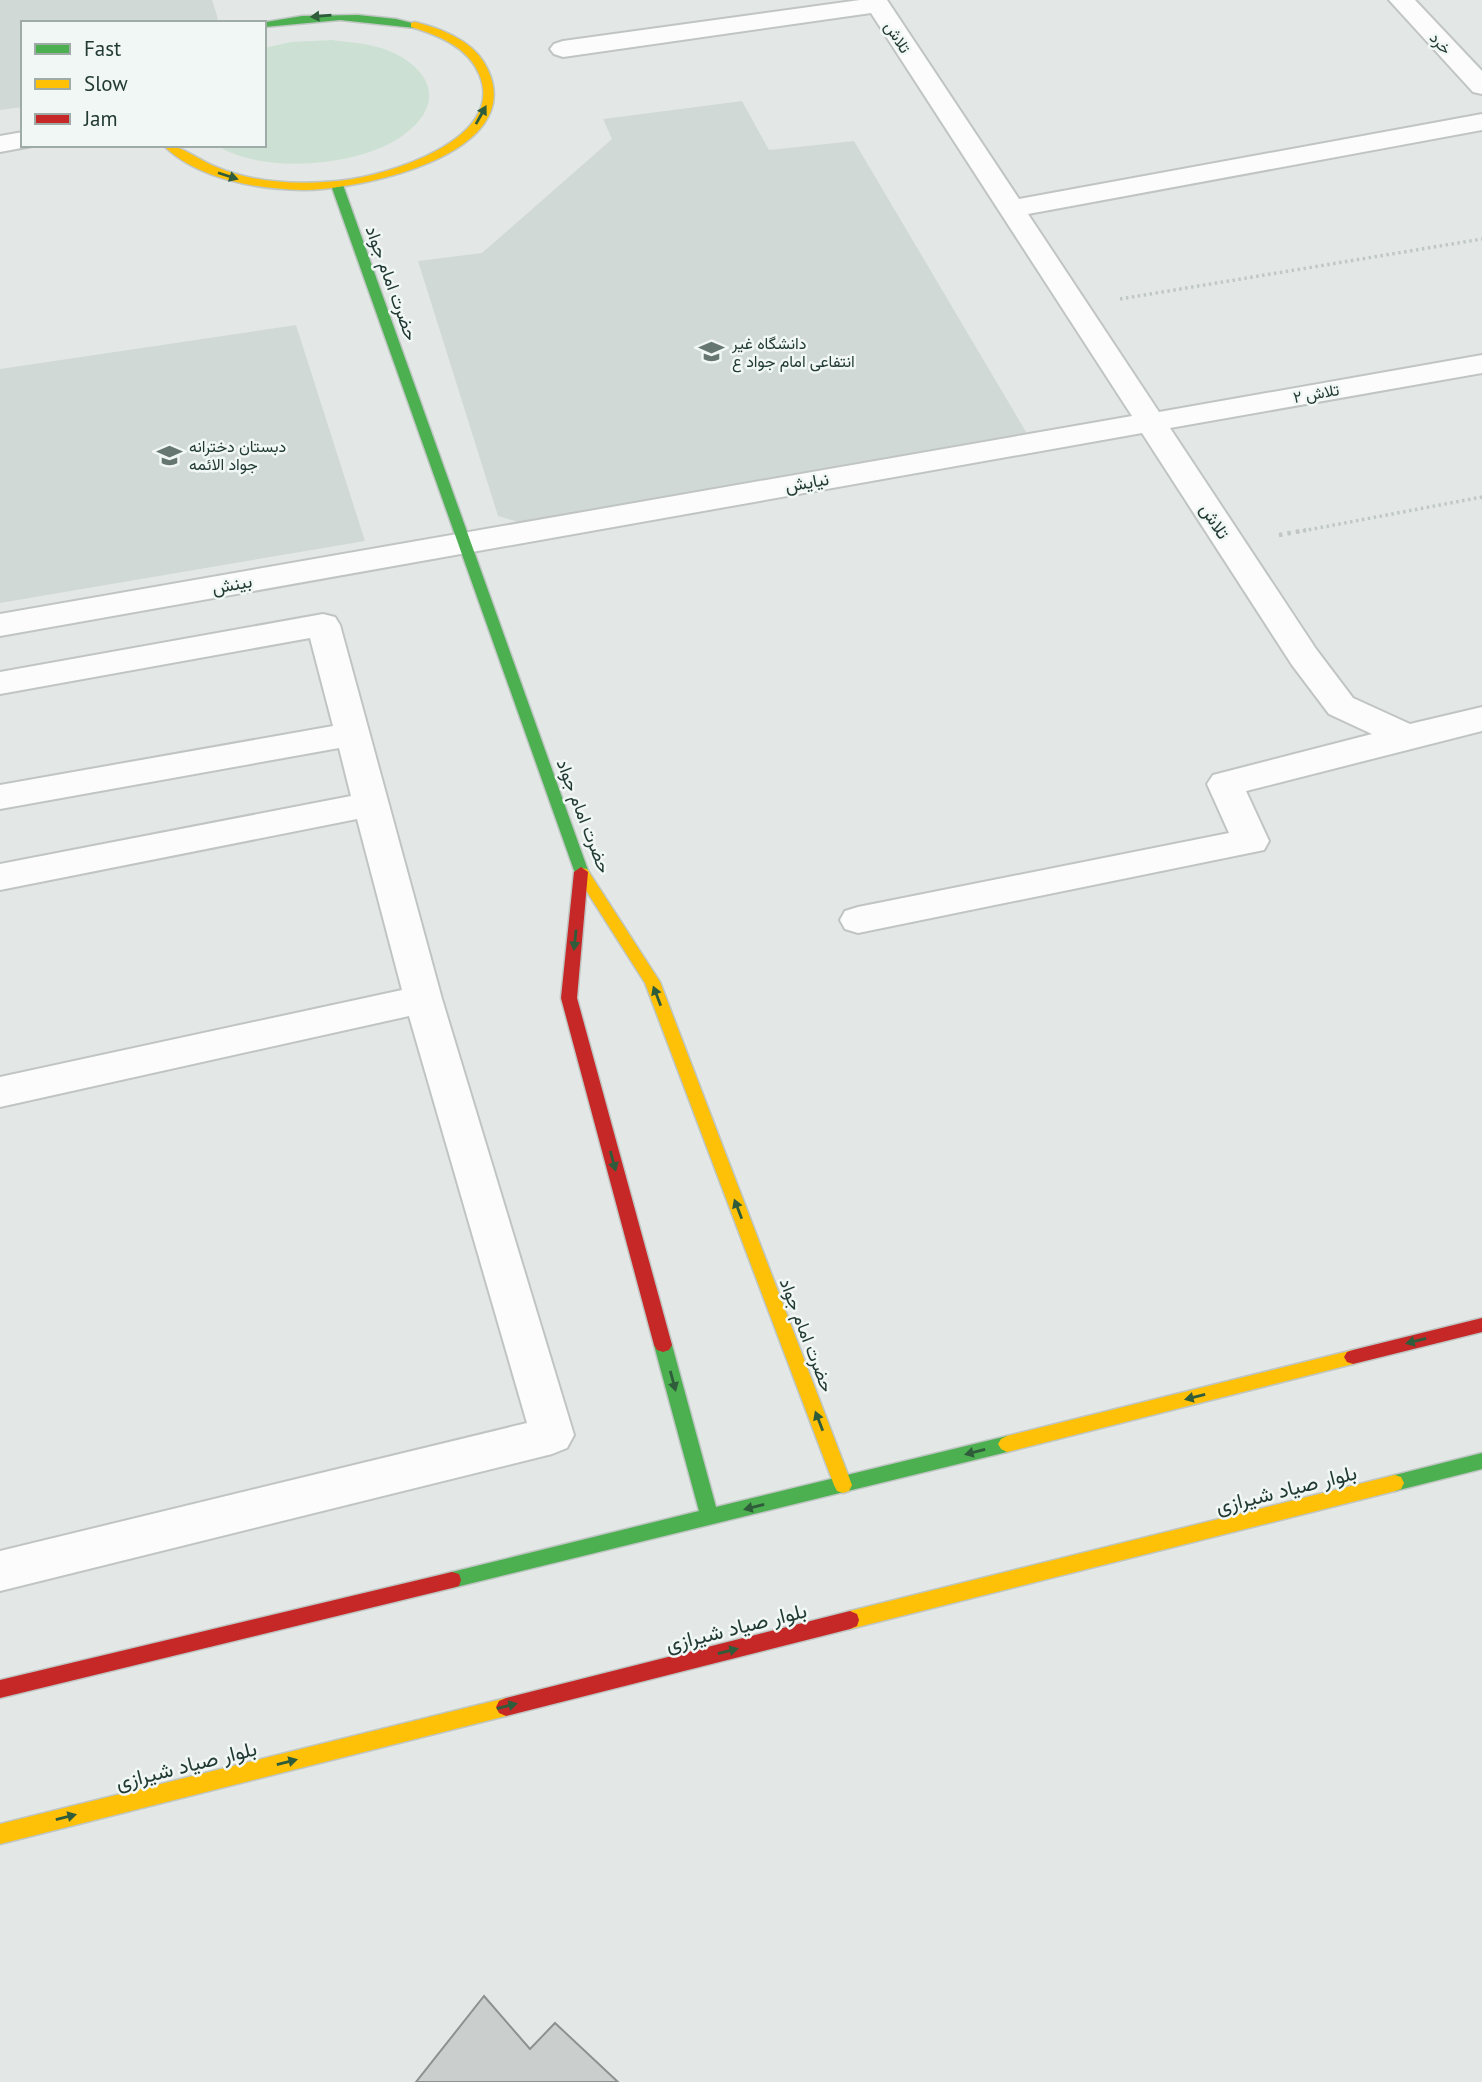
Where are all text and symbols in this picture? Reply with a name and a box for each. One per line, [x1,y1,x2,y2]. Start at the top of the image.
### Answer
one-way arrow [310,11,332,22]
street label: تلاش [880,17,916,57]
legend [21,21,266,147]
street label: خرد [1425,28,1456,59]
text: Fast [84,35,121,62]
text: Slow [84,70,128,97]
text: Jam [83,105,118,132]
one-way arrow [475,105,487,124]
one-way arrow [217,171,238,182]
street label: حضرت امام جواد [360,222,423,344]
place label: دانشگاه غیر انتفاعی امام جواد ع [731,333,855,373]
school or university icon: دانشگاه غیر انتفاعی امام جواد ع [698,338,726,366]
street label: تلاش ۲ [1291,379,1341,408]
place label: دبستان دخترانه جواد الائمه [189,436,286,475]
school or university icon: دبستان دخترانه جواد الائمه [155,441,183,469]
street label: نیایش [783,467,831,497]
street label: تلاش [1195,499,1235,543]
street label: بینش [210,569,254,599]
street label: حضرت امام جواد [551,756,616,877]
one-way arrow [569,929,580,951]
one-way arrow [651,986,662,1007]
one-way arrow [608,1150,619,1172]
one-way arrow [732,1198,743,1219]
street label: حضرت امام جواد [774,1275,839,1396]
one-way arrow [1405,1336,1427,1347]
one-way arrow [668,1370,678,1391]
one-way arrow [1184,1392,1206,1403]
one-way arrow [813,1411,824,1432]
one-way arrow [963,1447,985,1458]
street label: بلوار صیاد شیرازی [1213,1458,1359,1520]
one-way arrow [743,1502,765,1513]
street label: بلوار صیاد شیرازی [663,1596,809,1658]
one-way arrow [717,1645,739,1656]
one-way arrow [497,1700,519,1711]
street label: بلوار صیاد شیرازی [113,1734,259,1796]
one-way arrow [276,1756,298,1767]
one-way arrow [55,1811,77,1822]

